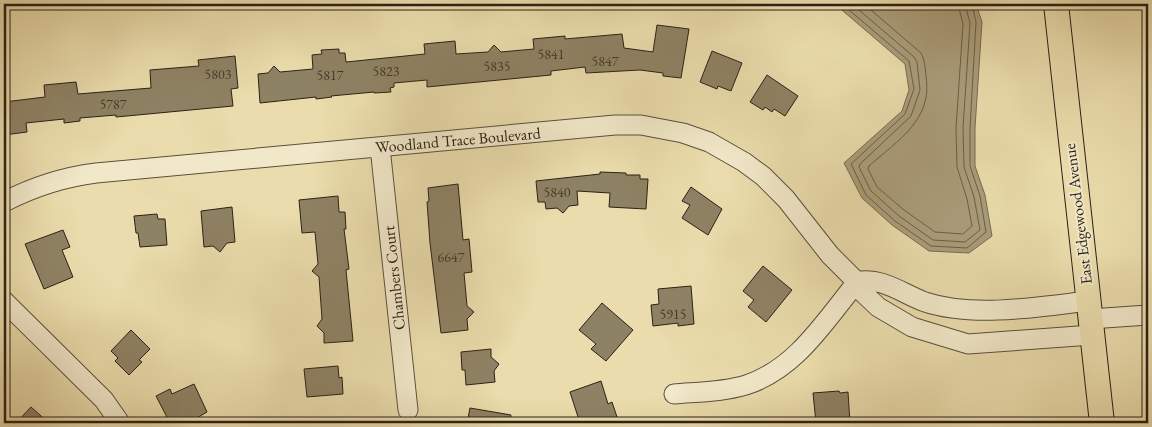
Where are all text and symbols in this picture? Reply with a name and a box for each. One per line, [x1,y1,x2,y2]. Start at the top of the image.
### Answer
house number: 5841 [538,45,564,63]
house number: 5847 [592,52,619,70]
house number: 5835 [484,57,510,75]
house number: 5823 [373,62,400,80]
house number: 5803 [205,65,232,83]
house number: 5817 [317,66,344,84]
house number: 5787 [100,95,127,113]
street label: Woodland Trace Boulevard [374,122,542,158]
street label: East Edgewood Avenue [1059,142,1097,286]
house number: 5840 [544,183,571,201]
street label: Chambers Court [378,225,410,331]
house number: 6647 [438,248,465,266]
house number: 5915 [660,305,686,323]

